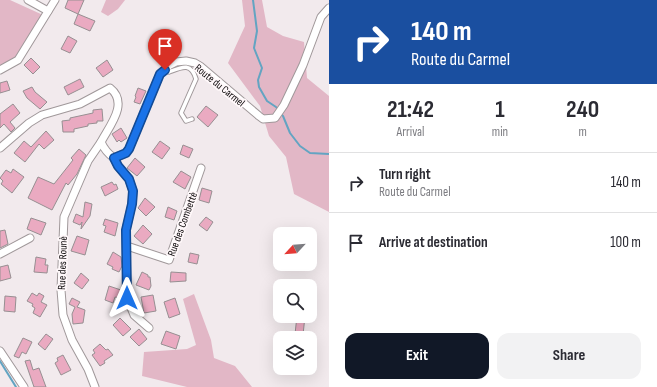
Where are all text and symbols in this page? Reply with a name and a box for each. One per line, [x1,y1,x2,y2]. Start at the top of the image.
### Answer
text: 140 m [411,15,472,48]
icon: right [345,16,397,68]
pin [148,29,182,70]
icon: arrive [154,35,176,57]
text: Route du Carmel [411,49,510,70]
street label: Route du Carmel [192,61,247,109]
text: 21:42 [387,95,434,124]
text: 1 [495,95,505,124]
text: 240 [566,95,599,124]
text: Arrival [396,124,424,140]
text: min [492,124,508,140]
text: m [578,124,587,140]
text: Turn right [379,165,431,184]
icon: right [345,172,367,194]
text: 140 m [611,173,641,192]
text: Route du Carmel [379,184,451,200]
street label: Rue des Combettè [165,190,200,258]
north arrow [273,227,317,271]
map controls [273,227,317,375]
icon: arrive [345,232,367,254]
text: Arrive at destination [379,233,488,252]
text: 100 m [610,233,641,252]
street label: Rue des Rounè [55,236,70,290]
position arrow [106,277,148,319]
button: search [273,279,317,323]
button: layers [273,331,317,375]
button: Exit [345,333,489,379]
button: Share [497,333,641,379]

